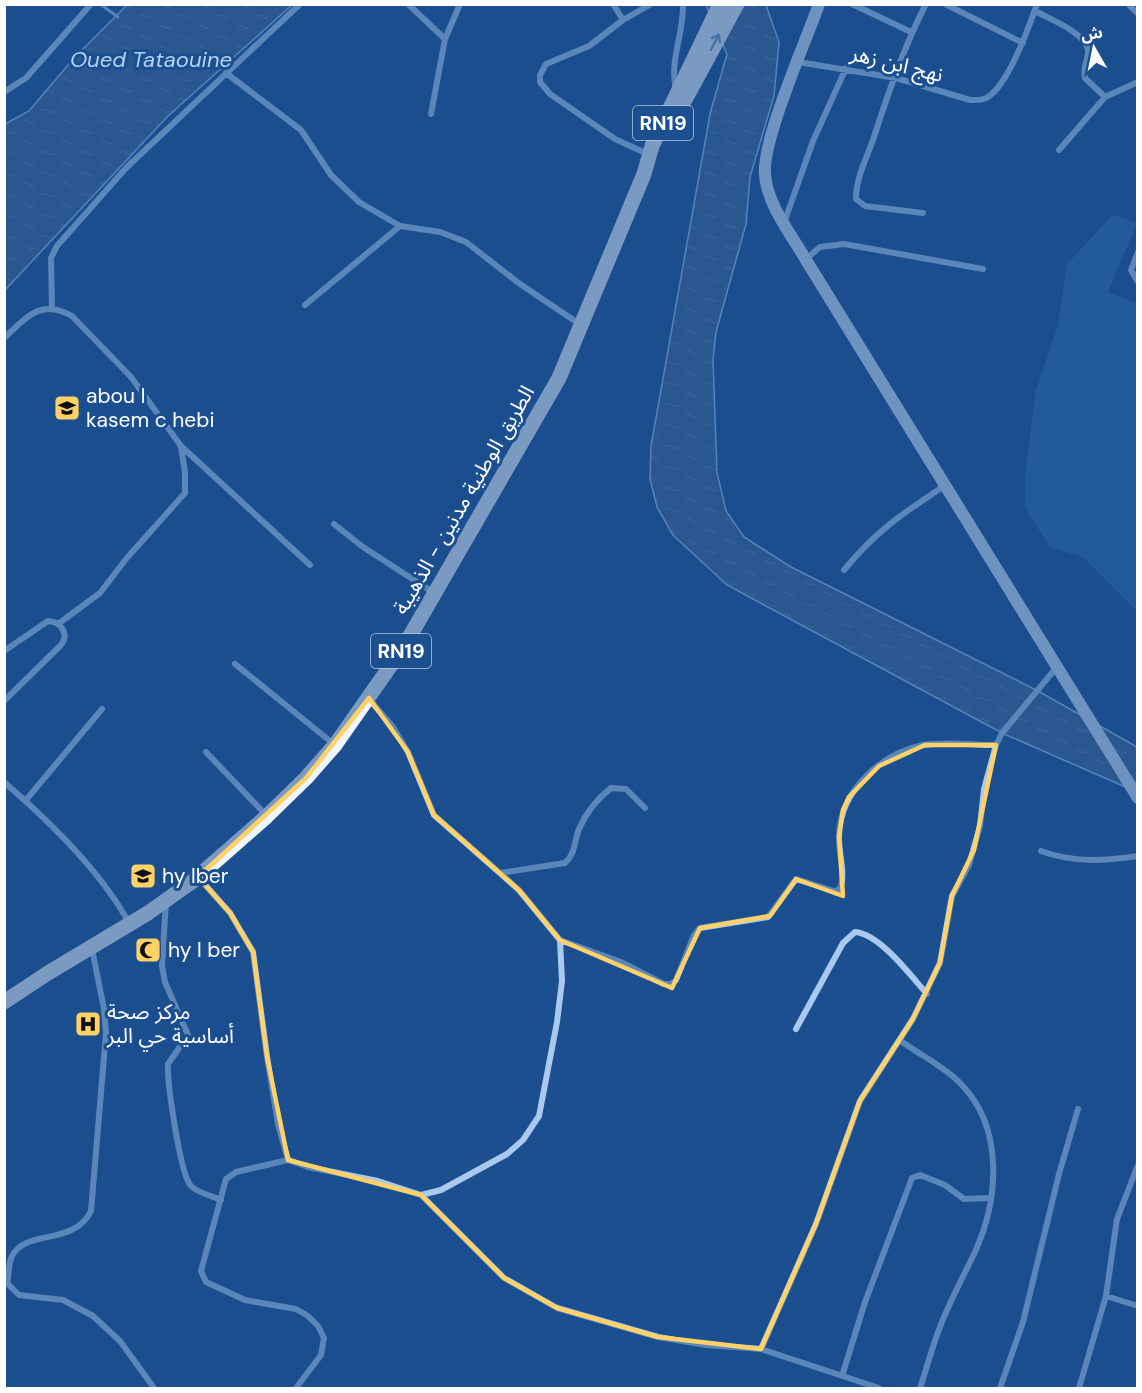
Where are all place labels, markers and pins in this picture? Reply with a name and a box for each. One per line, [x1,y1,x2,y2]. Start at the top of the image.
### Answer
place label: abou l kasem c hebi [86,382,214,434]
school or university icon: abou l kasem c hebi [52,393,82,423]
school or university icon: hy lber [128,861,158,891]
place label: hy lber [162,862,229,890]
mosque icon: hy l ber [133,935,163,965]
place label: hy l ber [168,936,240,964]
place label: مركز صحة أساسية حي البر [106,998,234,1052]
hospital icon: مركز صحة أساسية حي البر [73,1009,103,1039]

